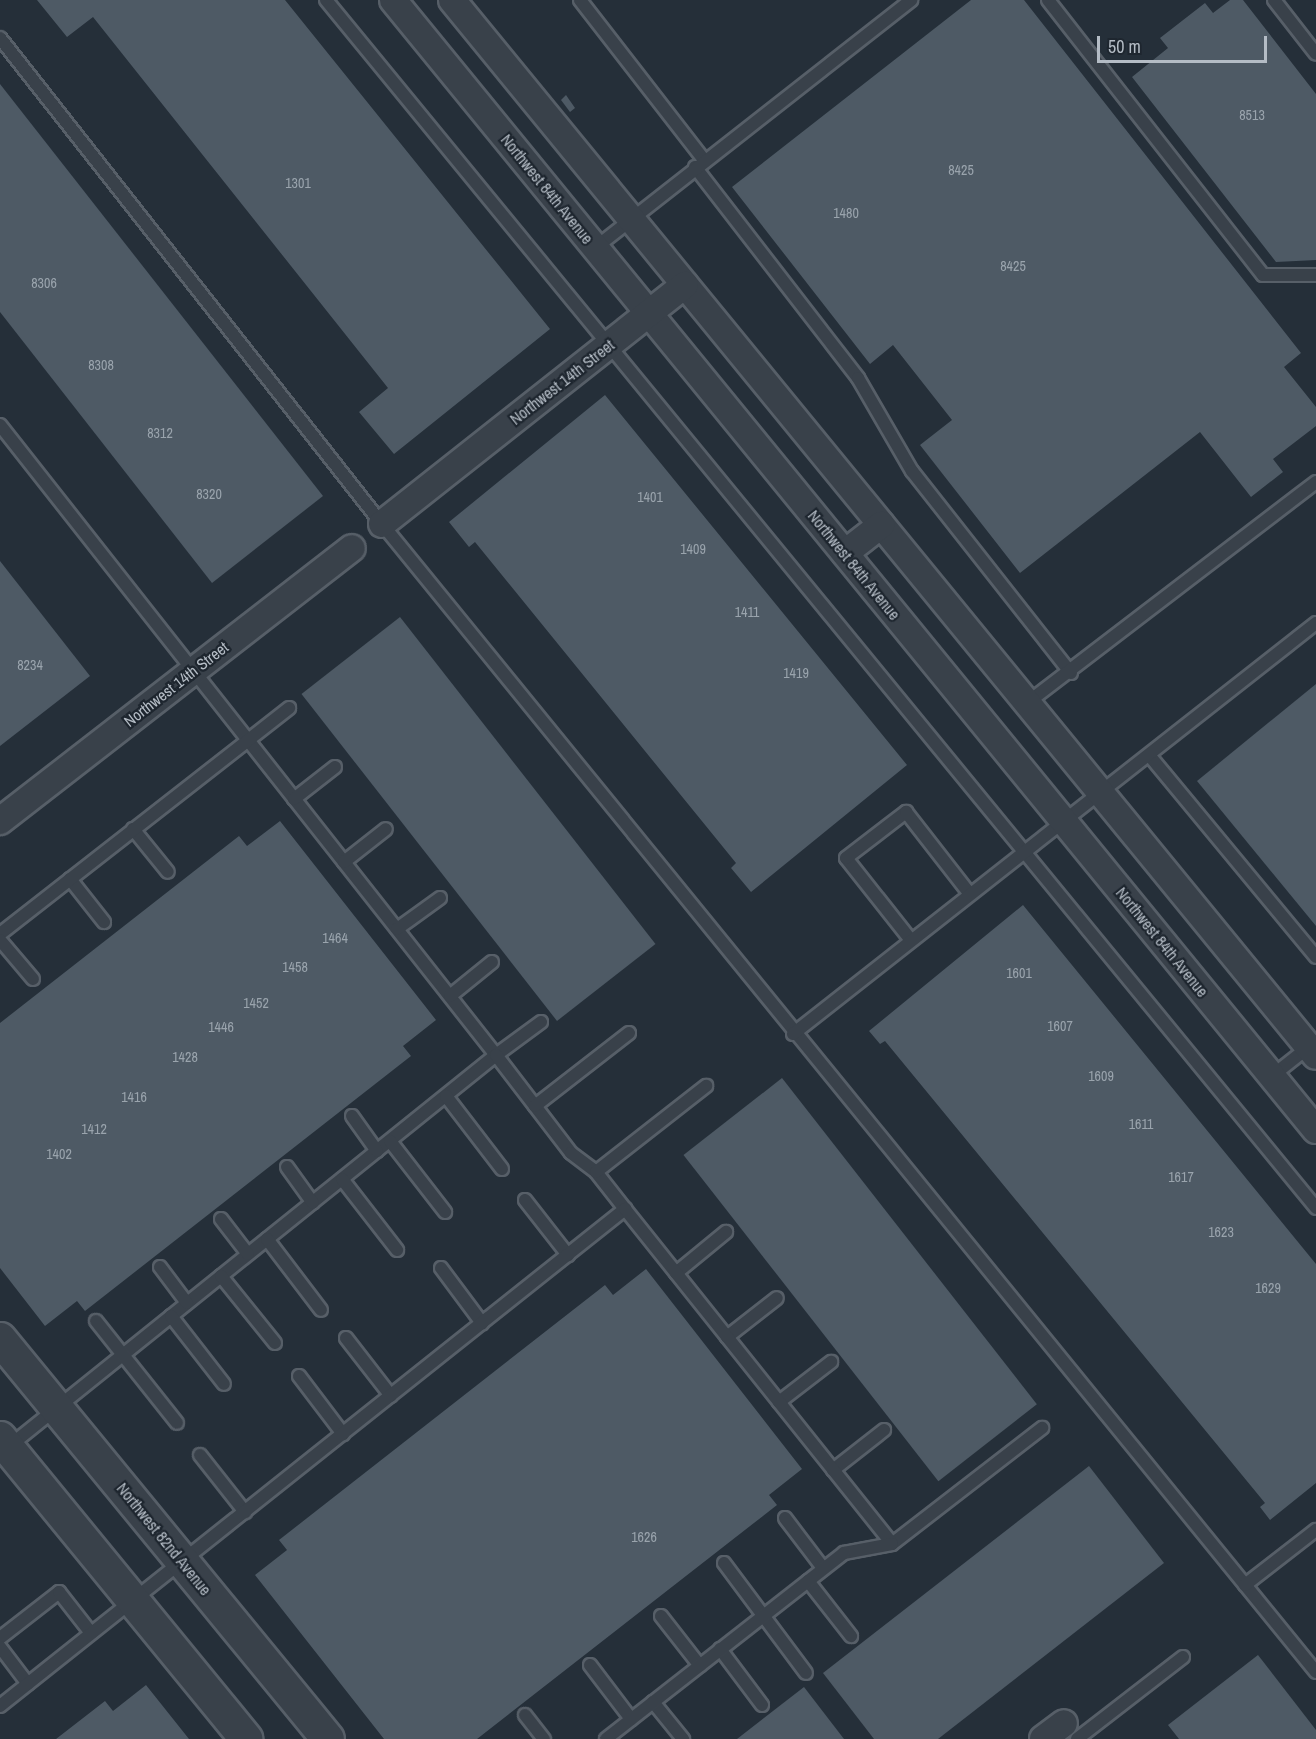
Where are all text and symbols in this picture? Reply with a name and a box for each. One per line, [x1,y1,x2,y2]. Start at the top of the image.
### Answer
scale bar [1100,24,1270,62]
text: 50 m [1108,34,1141,59]
house number: 8513 [1239,107,1265,123]
street label: Northwest 84th Avenue [497,130,597,248]
house number: 8425 [948,162,974,178]
house number: 1301 [285,175,311,191]
house number: 1480 [833,205,859,221]
house number: 8425 [1000,258,1026,274]
house number: 8306 [31,275,57,291]
street label: Northwest 14th Street [506,335,618,429]
house number: 8308 [88,357,114,373]
house number: 8312 [147,425,173,441]
house number: 8320 [196,486,222,502]
house number: 1401 [637,489,663,505]
street label: Northwest 84th Avenue [804,506,904,624]
house number: 1409 [680,541,706,557]
house number: 1411 [735,604,759,620]
street label: Northwest 14th Street [120,637,232,731]
house number: 8234 [17,657,43,673]
house number: 1419 [783,665,809,681]
street label: Northwest 84th Avenue [1112,883,1212,1001]
house number: 1464 [322,930,348,946]
house number: 1458 [282,959,308,975]
house number: 1601 [1006,965,1032,981]
house number: 1452 [243,995,269,1011]
house number: 1607 [1047,1018,1073,1034]
house number: 1446 [208,1019,234,1035]
house number: 1428 [172,1049,198,1065]
house number: 1609 [1088,1068,1114,1084]
house number: 1416 [121,1089,147,1105]
house number: 1611 [1129,1116,1153,1132]
house number: 1412 [81,1121,107,1137]
house number: 1402 [46,1146,72,1162]
house number: 1617 [1168,1169,1194,1185]
house number: 1623 [1208,1224,1234,1240]
house number: 1629 [1255,1280,1281,1296]
street label: Northwest 82nd Avenue [113,1479,215,1599]
house number: 1626 [631,1529,657,1545]

